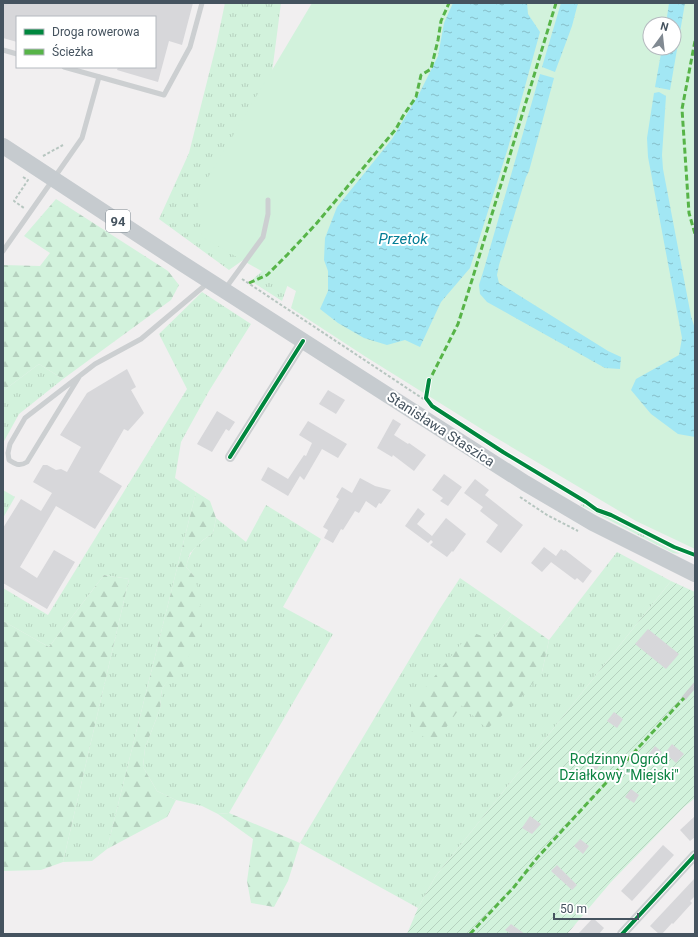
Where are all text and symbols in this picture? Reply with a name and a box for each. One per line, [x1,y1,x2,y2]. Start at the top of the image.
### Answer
legend [16,16,156,68]
north arrow [642,16,682,56]
text: N [659,20,670,34]
text: Droga rowerowa [52,25,139,39]
text: Ścieżka [52,44,93,59]
road number: 94 [106,210,130,232]
water label: Przetok [378,230,428,248]
street label: Stanisława Staszica [384,388,498,470]
park label: Rodzinny Ogród Działkowy "Miejski" [559,751,679,783]
scale bar [554,895,638,921]
text: 50 m [560,902,587,916]

